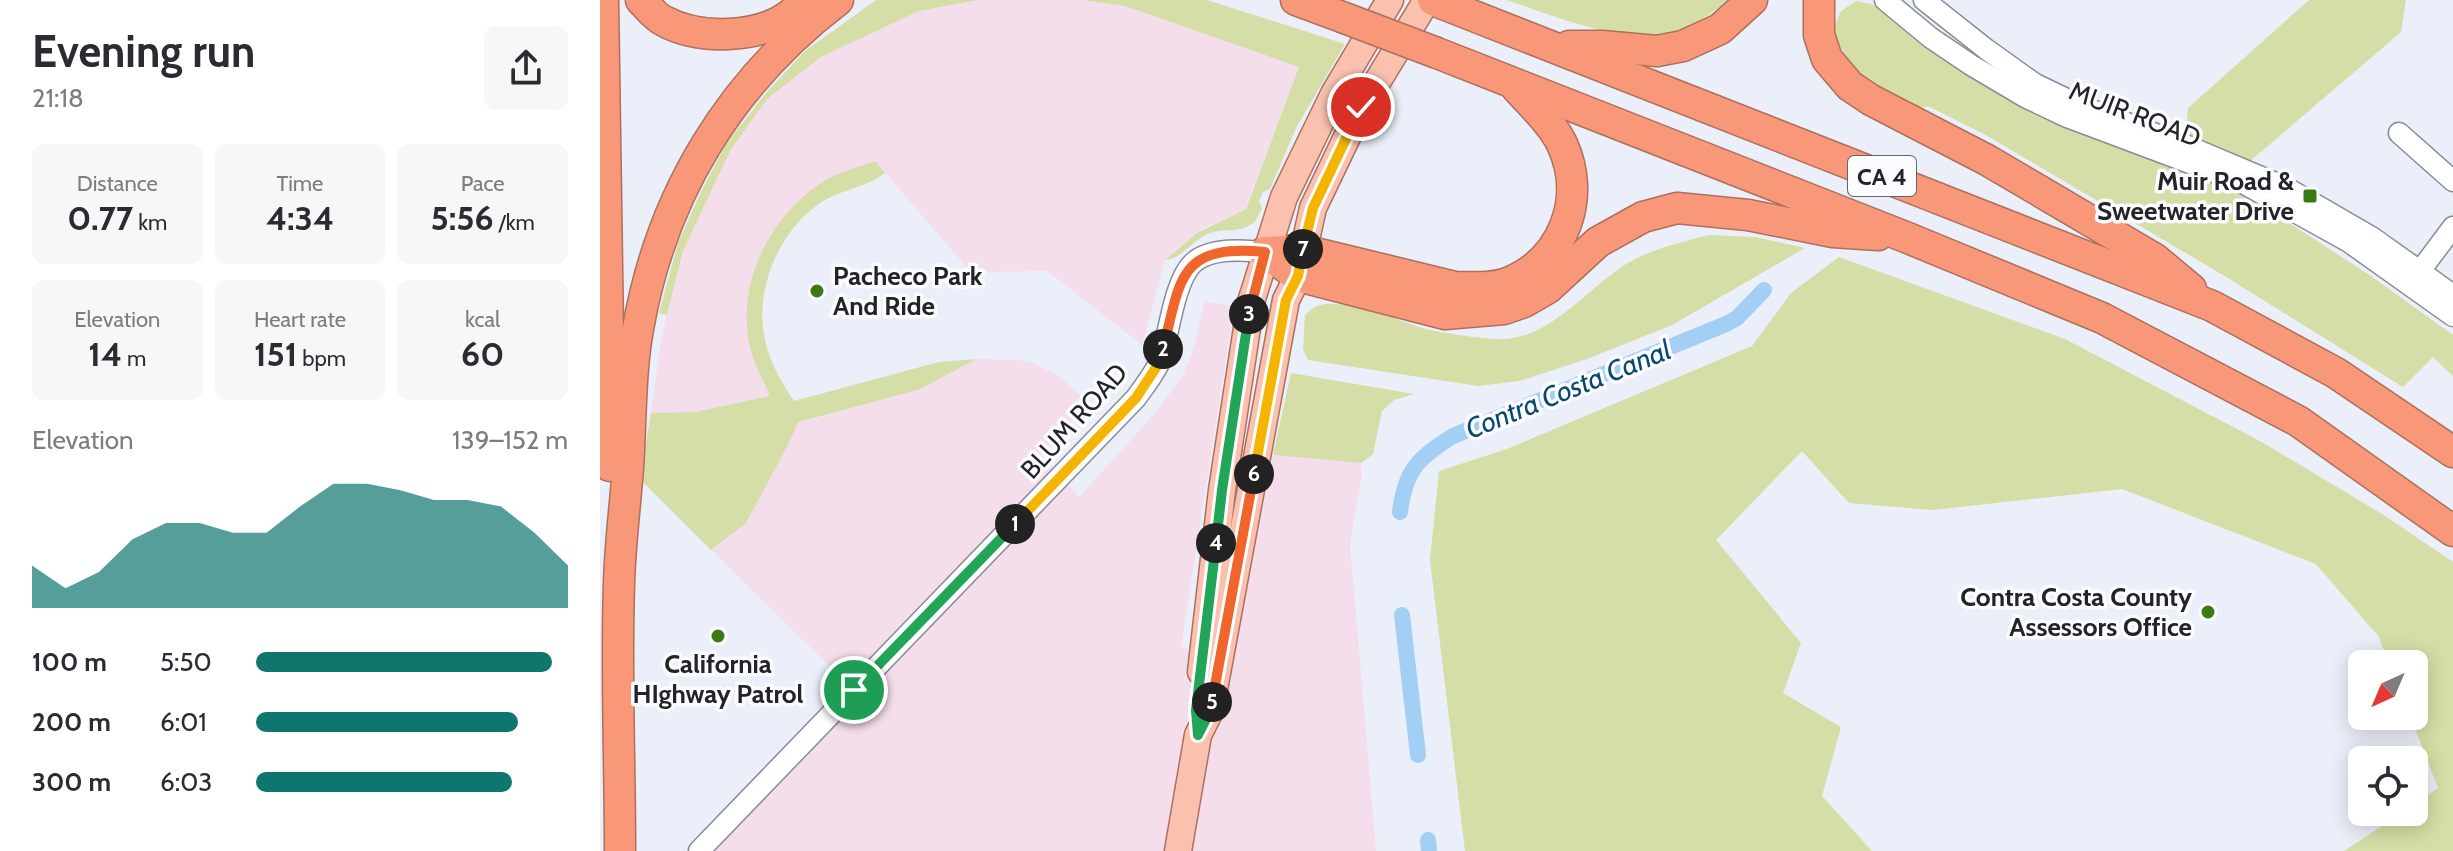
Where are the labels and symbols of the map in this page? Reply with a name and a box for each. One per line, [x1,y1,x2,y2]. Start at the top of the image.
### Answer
pin [1327,73,1395,141]
street label: MUIR ROAD [2065,74,2205,154]
road number: CA 4 [1848,156,1916,196]
place label: Muir Road & Sweetwater Drive [2097,165,2295,227]
marker: Muir Road & Sweetwater Drive [2301,187,2319,205]
pin: 7 [1283,229,1323,269]
place label: Pacheco Park And Ride [833,260,983,322]
marker: Pacheco Park And Ride [808,282,826,300]
pin: 3 [1229,294,1269,334]
pin: 2 [1143,329,1183,369]
water label: Contra Costa Canal [1460,332,1676,446]
street label: BLUM ROAD [1014,357,1134,485]
pin: 6 [1234,454,1274,494]
pin: 1 [995,504,1035,544]
pin: 4 [1196,523,1236,563]
place label: Contra Costa County Assessors Office [1960,581,2192,643]
marker: Contra Costa County Assessors Office [2199,603,2217,621]
marker: California HIghway Patrol [709,627,727,645]
place label: California HIghway Patrol [633,648,804,710]
north arrow [2348,650,2428,730]
pin [820,656,888,724]
pin: 5 [1192,682,1232,722]

